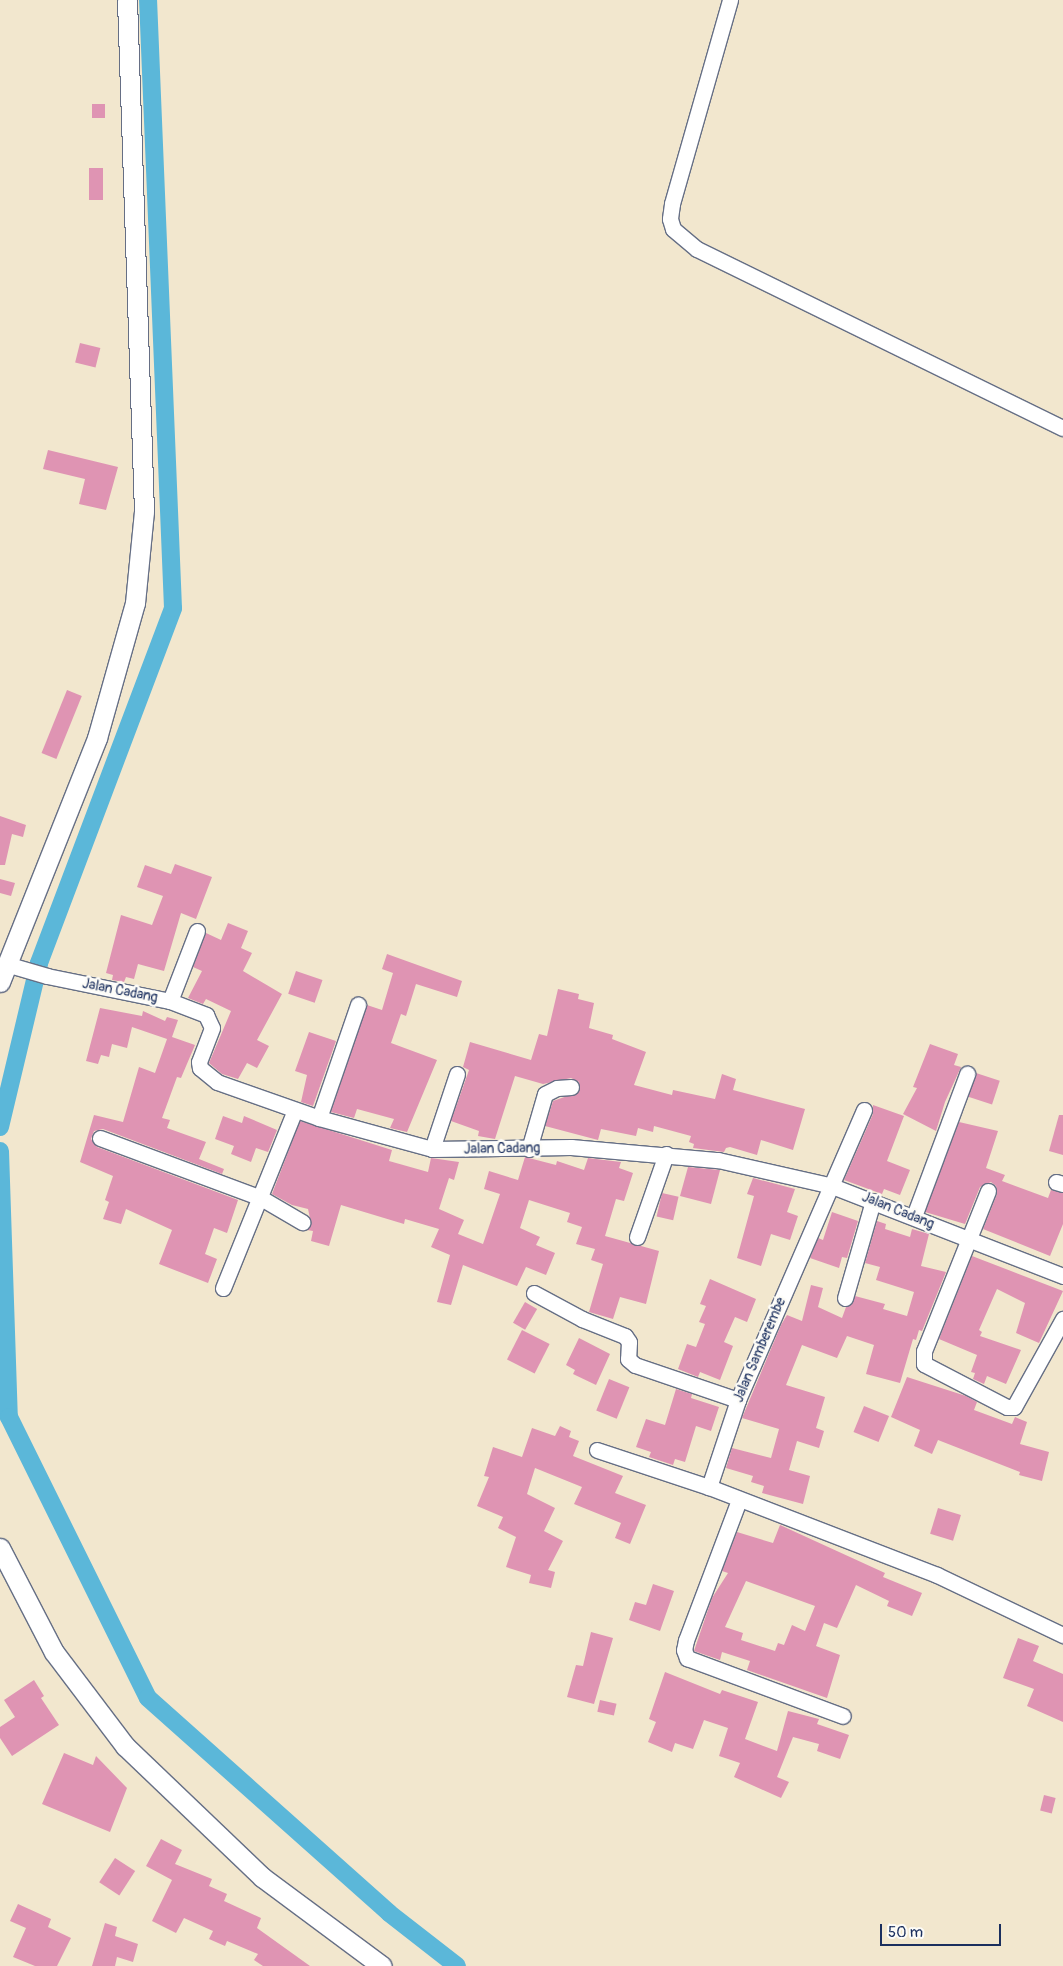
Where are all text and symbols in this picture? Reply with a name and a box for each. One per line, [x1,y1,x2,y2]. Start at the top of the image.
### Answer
street label: Jalan Cadang [81,975,159,1007]
street label: Jalan Cadang [464,1140,540,1158]
street label: Jalan Cadang [859,1189,937,1233]
street label: Jalan Samberembe [730,1295,790,1405]
scale bar [883,1914,1004,1946]
text: 50 m [888,1923,923,1942]

